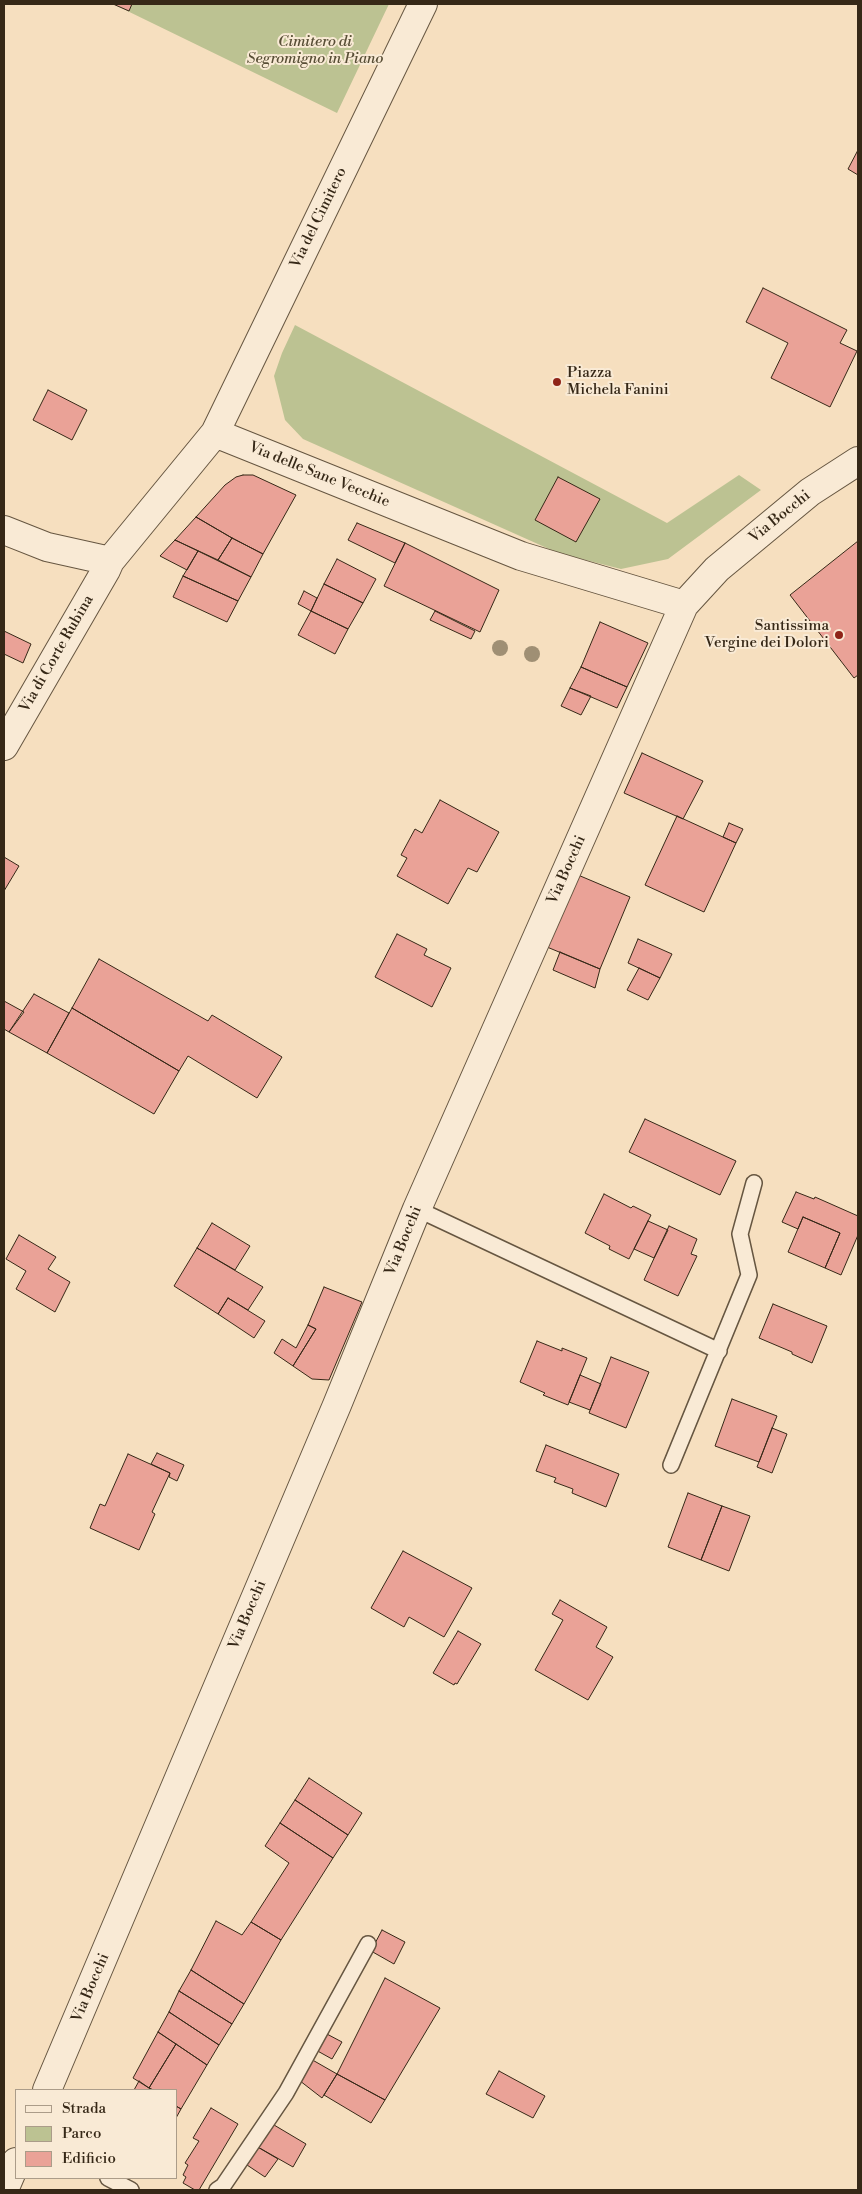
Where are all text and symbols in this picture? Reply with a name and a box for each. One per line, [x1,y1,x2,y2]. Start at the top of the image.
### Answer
park label: Cimitero di Segromigno in Piano [247,33,383,68]
street label: Via del Cimitero [287,165,351,271]
place label: Piazza Michela Fanini [567,364,669,399]
marker: Piazza Michela Fanini [551,376,563,388]
street label: Via delle Sane Vecchie [246,438,392,512]
street label: Via Bocchi [746,487,814,547]
street label: Via di Corte Rubina [16,592,98,716]
place label: Santissima Vergine dei Dolori [704,617,829,652]
marker: Santissima Vergine dei Dolori [833,629,845,641]
street label: Via Bocchi [544,833,590,907]
street label: Via Bocchi [382,1204,426,1278]
street label: Via Bocchi [225,1578,271,1652]
street label: Via Bocchi [68,1951,114,2025]
legend [15,2089,178,2179]
text: Strada [62,2099,106,2118]
text: Parco [62,2124,101,2143]
text: Edificio [62,2149,116,2168]

